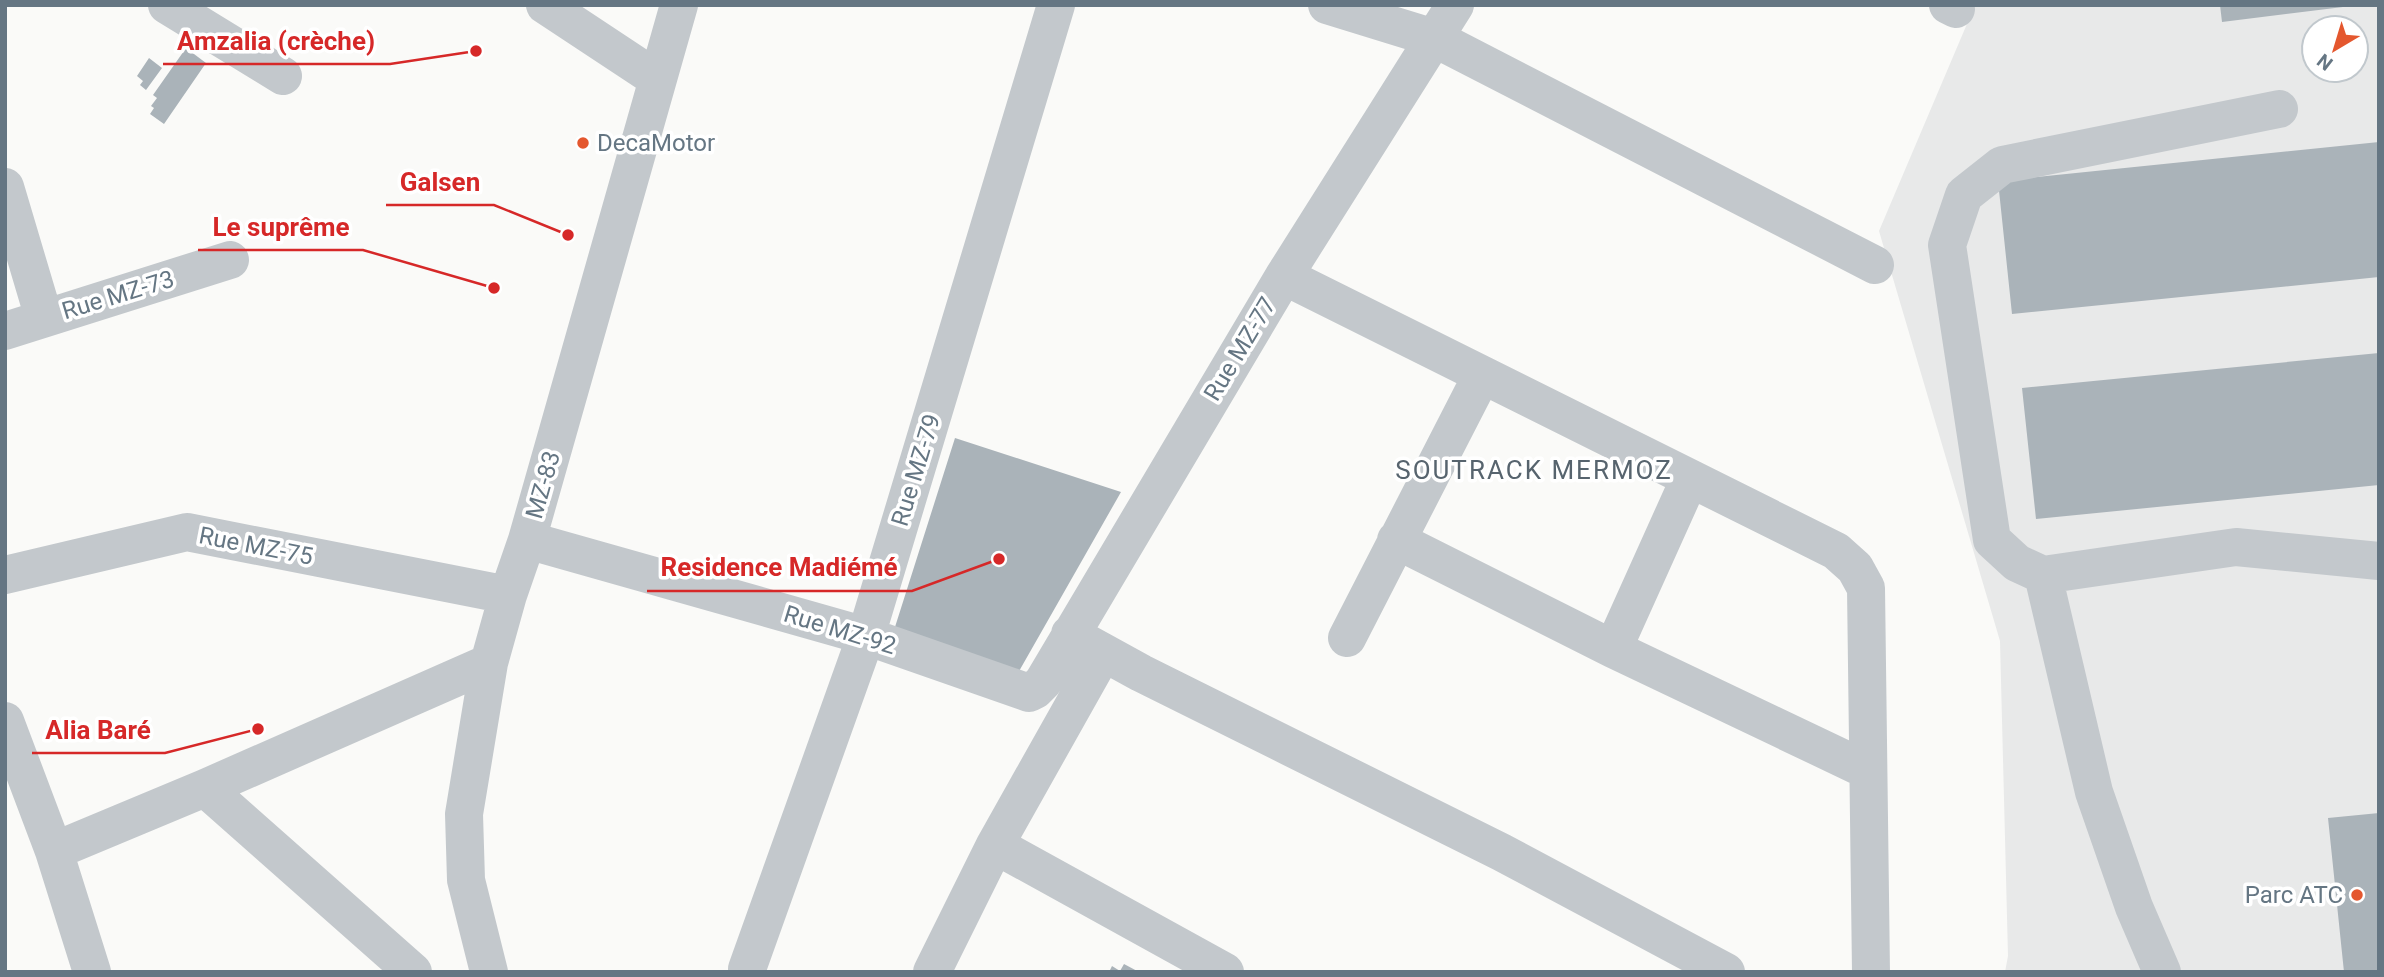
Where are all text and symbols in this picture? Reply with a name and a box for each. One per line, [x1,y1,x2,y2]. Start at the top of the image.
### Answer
north arrow [2300,14,2370,84]
callout: Amzalia (crèche) [163,17,390,64]
text: Amzalia (crèche) [177,26,375,56]
text: N [2312,49,2337,75]
place label: DecaMotor [597,129,715,157]
marker: DecaMotor [575,135,591,151]
callout: Galsen [386,158,494,205]
text: Galsen [400,167,480,197]
callout: Le suprême [198,203,363,250]
text: Le suprême [213,212,350,242]
street label: Rue MZ-73 [59,265,177,325]
street label: Rue MZ-77 [1198,292,1282,406]
street label: Rue MZ-79 [886,411,946,529]
street label: MZ-83 [520,448,566,522]
district label: SOUTRACK MERMOZ [1395,455,1673,485]
street label: Rue MZ-75 [197,521,315,571]
callout: Residence Madiémé [647,544,912,591]
text: Residence Madiémé [660,552,898,582]
street label: Rue MZ-92 [781,600,899,660]
callout: Alia Baré [32,706,165,753]
text: Alia Baré [45,715,151,745]
place label: Parc ATC [2245,881,2343,909]
marker: Parc ATC [2349,887,2365,903]

